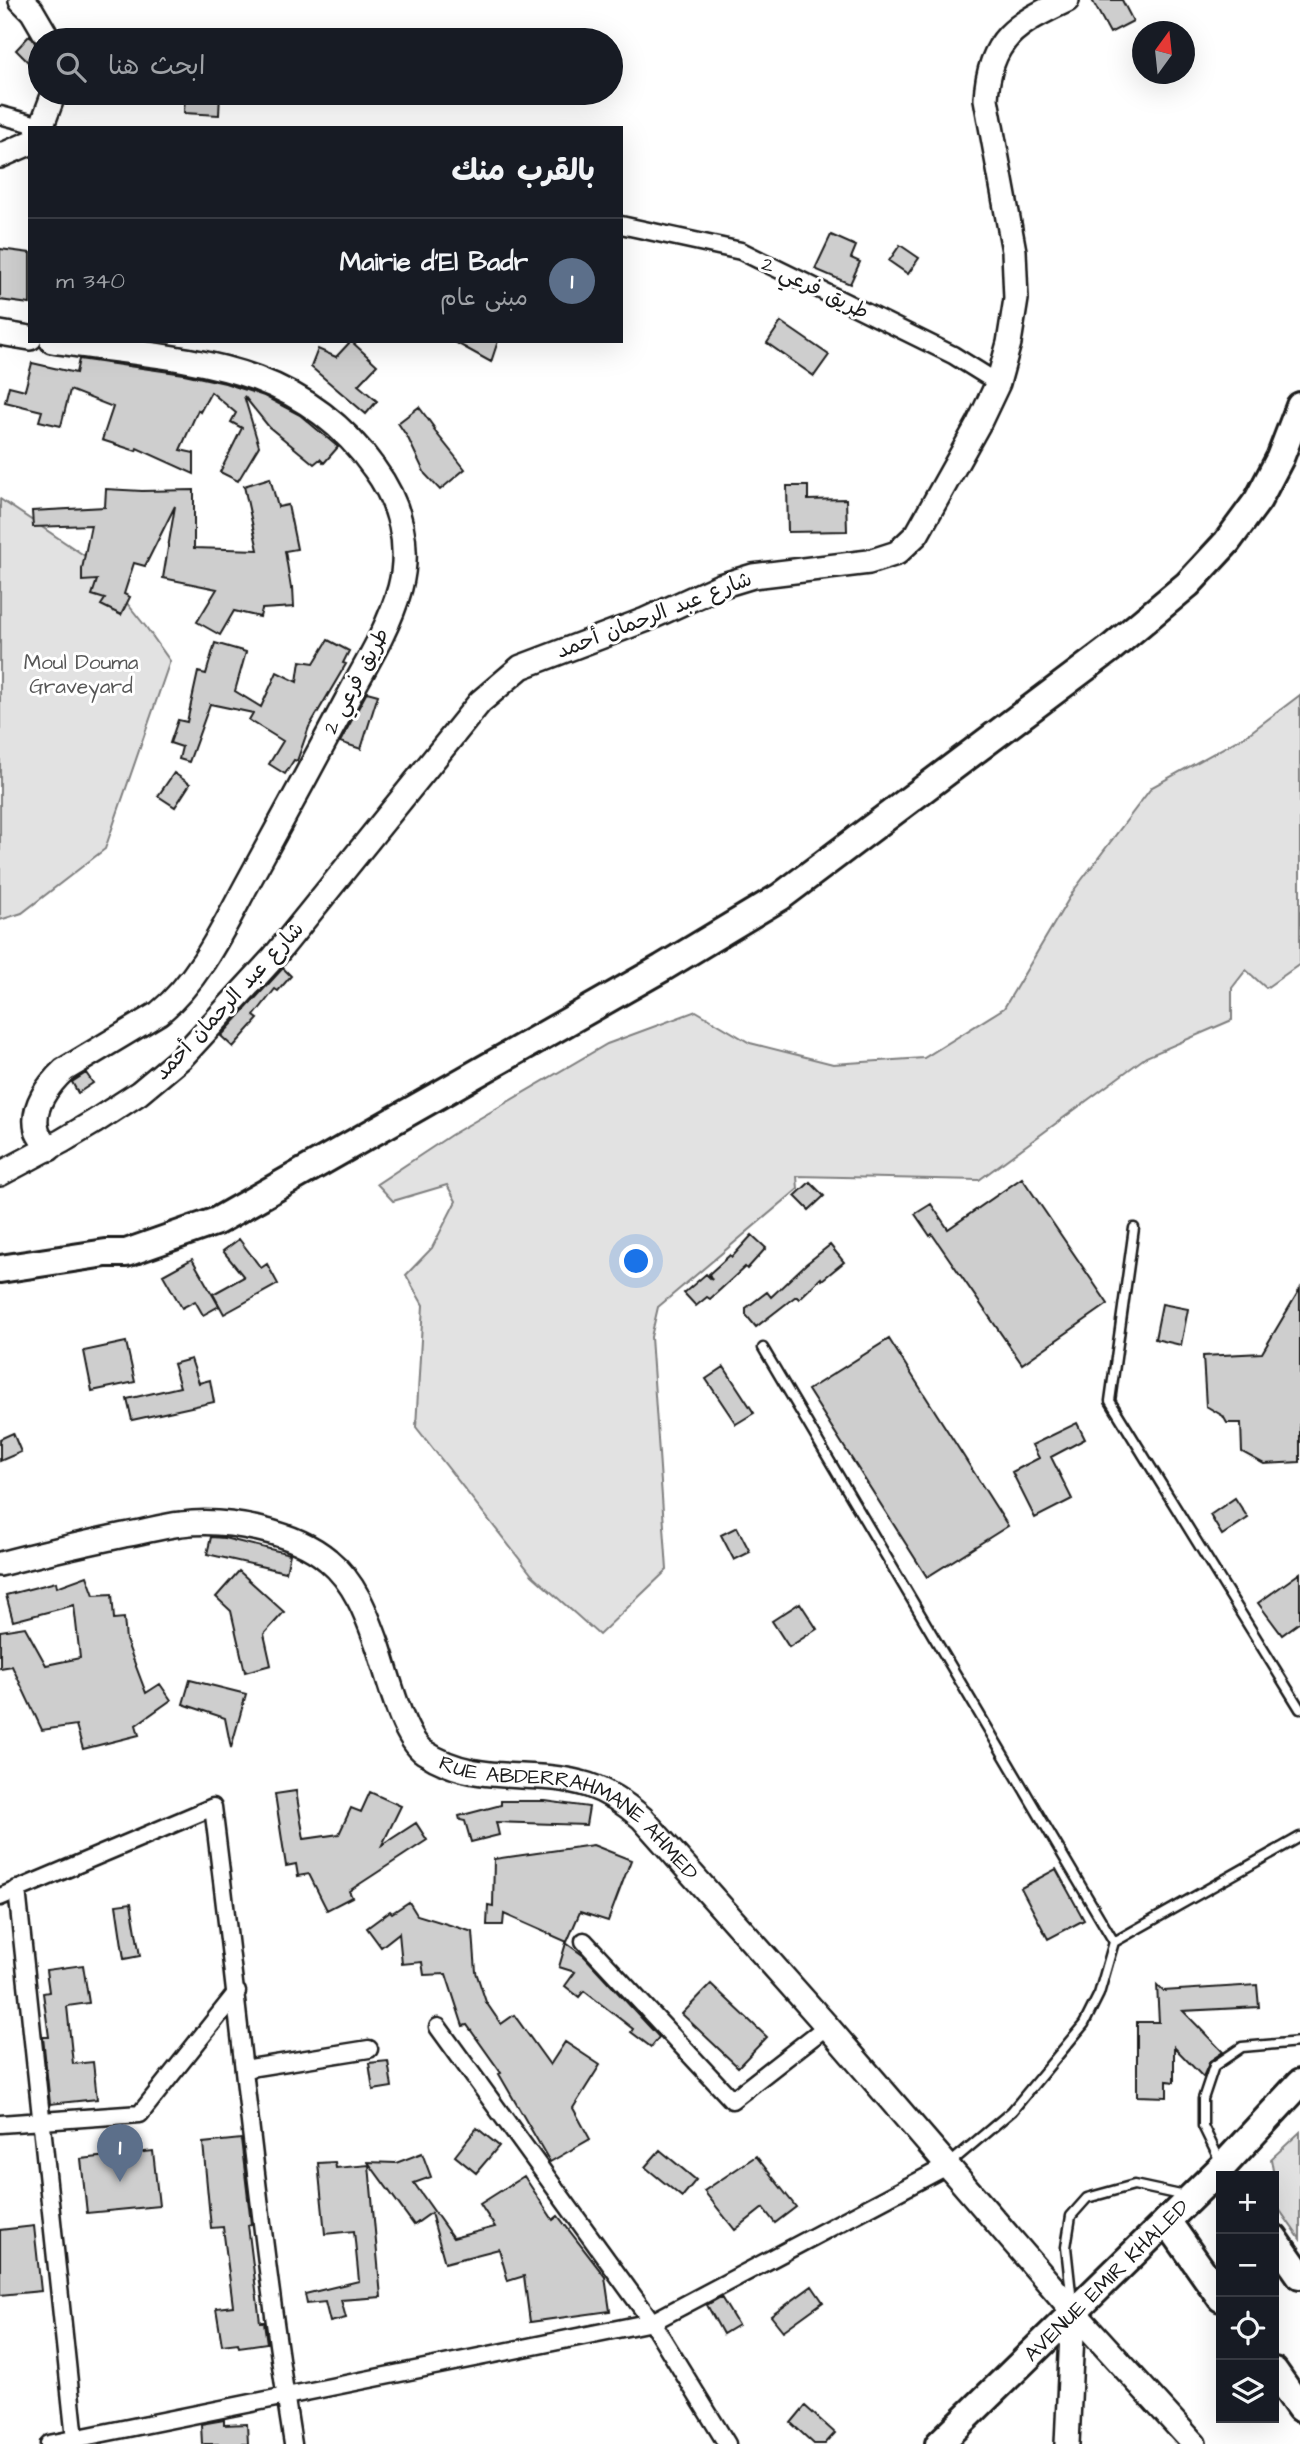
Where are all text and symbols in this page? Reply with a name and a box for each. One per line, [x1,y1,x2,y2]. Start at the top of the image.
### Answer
north arrow [1132,21,1195,84]
search box [28,28,623,105]
icon: search [52,48,90,86]
text: ابحث هنا [108,48,205,84]
text: بالقرب منك [451,150,595,192]
text: Mairie d'El Badr [340,244,528,280]
street label: طريق فرعي 2 [755,249,874,330]
text: 340 m [56,265,125,297]
text: 1 [571,265,573,297]
text: مبنى عام [440,282,528,314]
street label: شارع عبد الرحمان أحمد [552,564,756,666]
street label: طريق فرعي 2 [316,623,400,741]
park label: Moul Douma Graveyard [24,648,139,703]
street label: شارع عبد الرحمان أحمد [148,915,310,1087]
your location [619,1244,653,1278]
street label: RUE ABDERRAHMANE AHMED [435,1748,705,1887]
pin: 1 [97,2124,143,2182]
map controls [1216,2171,1279,2423]
button: + [1216,2171,1279,2234]
street label: AVENUE EMIR KHALED [1017,2192,1196,2368]
button: − [1216,2234,1279,2297]
button: locate [1216,2297,1279,2360]
button: layers [1216,2360,1279,2423]

